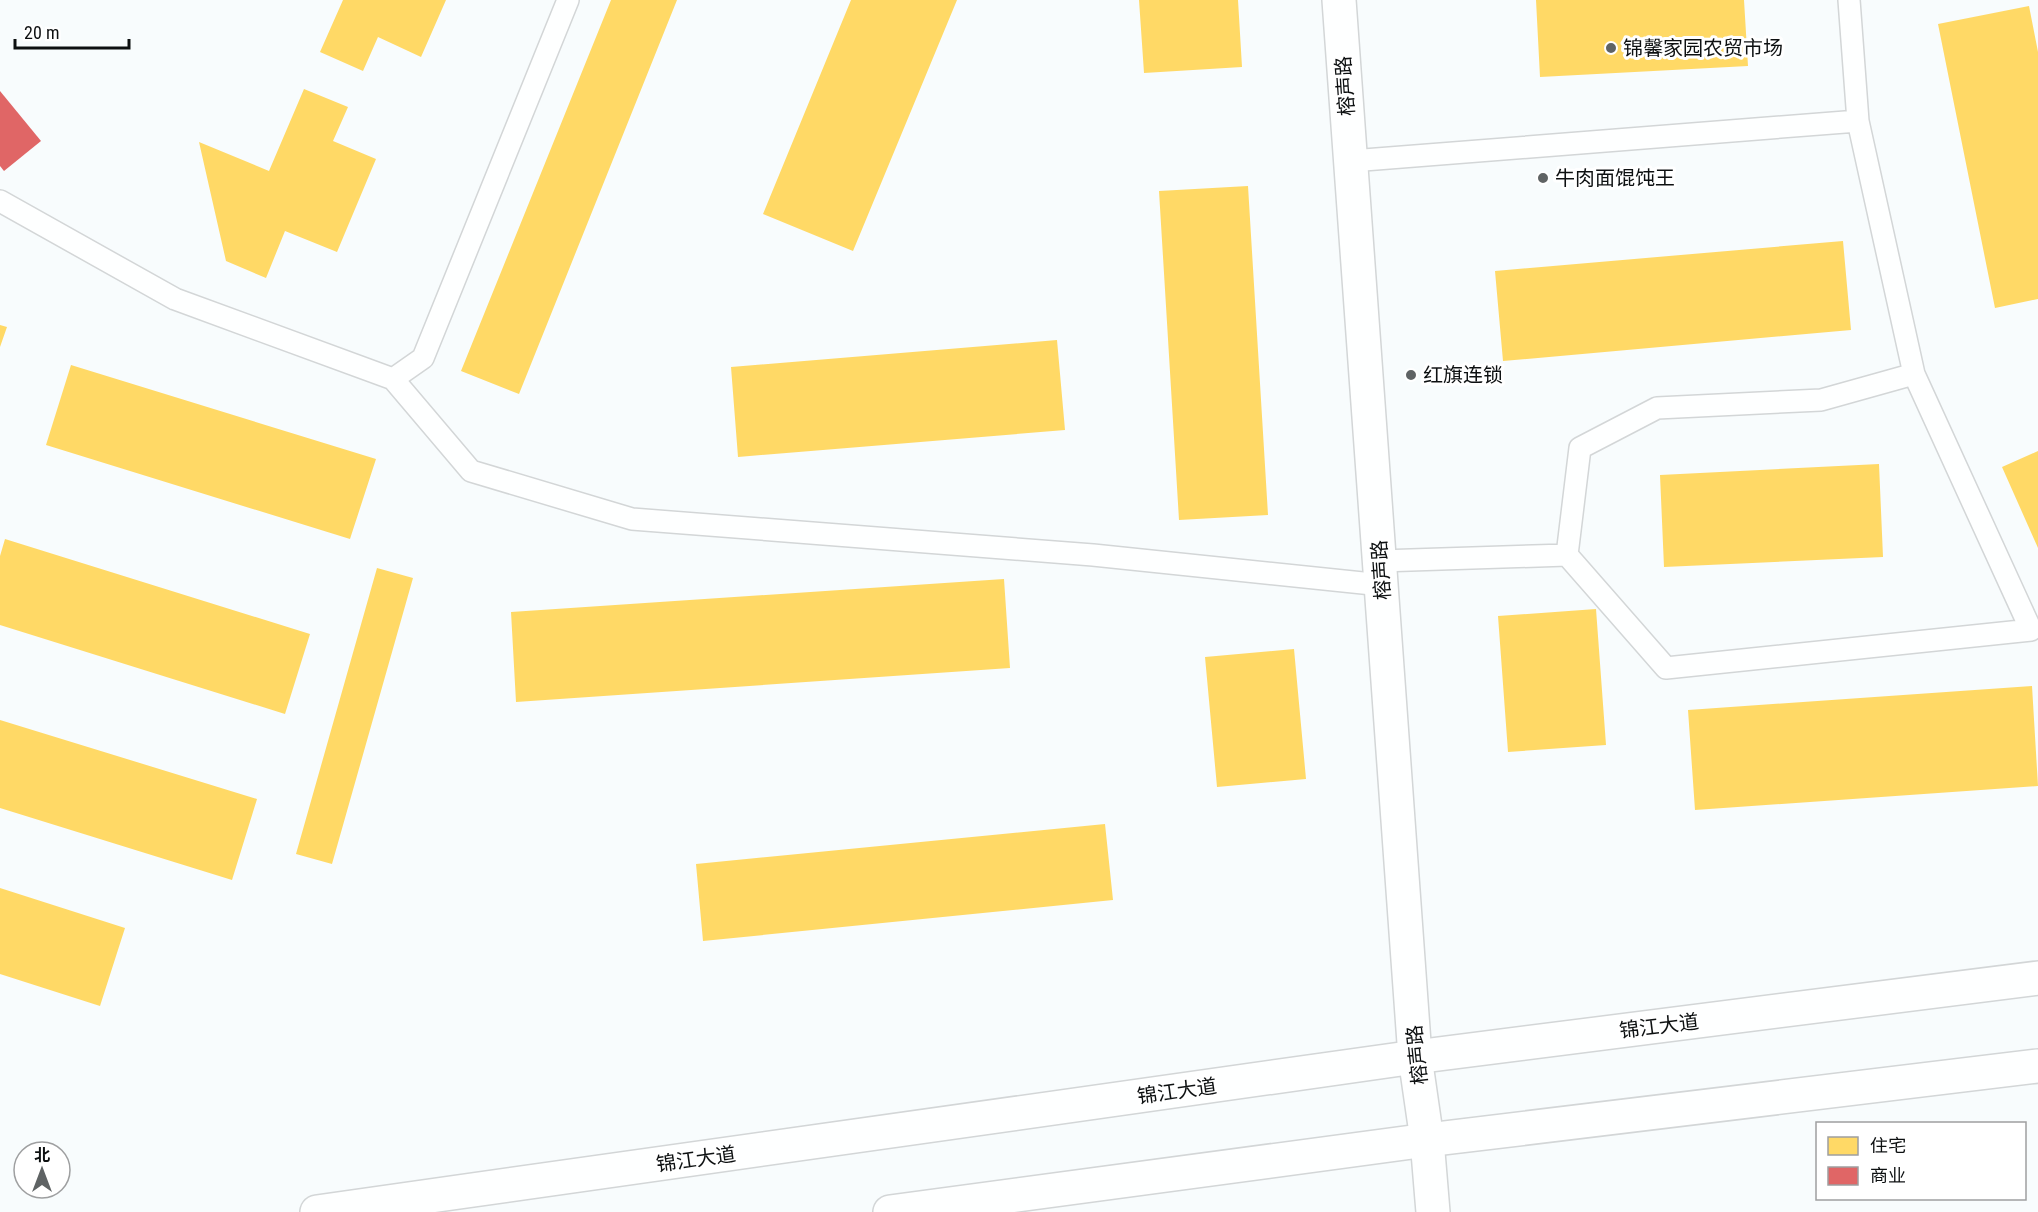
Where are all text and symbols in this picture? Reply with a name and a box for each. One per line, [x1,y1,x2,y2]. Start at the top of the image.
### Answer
scale bar [15,12,129,50]
text: 20 m [24,22,59,43]
place label: 锦馨家园农贸市场 [1623,36,1783,60]
marker: 锦馨家园农贸市场 [1604,41,1618,55]
street label: 榕声路 [1331,55,1359,117]
place label: 牛肉面馄饨王 [1555,166,1675,190]
marker: 牛肉面馄饨王 [1536,171,1550,185]
place label: 红旗连锁 [1423,363,1503,387]
marker: 红旗连锁 [1404,368,1418,382]
street label: 榕声路 [1367,539,1395,601]
street label: 锦江大道 [1618,1009,1700,1043]
street label: 榕声路 [1402,1024,1432,1086]
street label: 锦江大道 [1136,1074,1218,1108]
legend [1816,1122,2026,1200]
text: 住宅 [1870,1135,1906,1156]
north arrow [12,1140,72,1200]
street label: 锦江大道 [655,1142,737,1176]
text: 北 [34,1146,50,1165]
text: 商业 [1870,1165,1906,1186]

